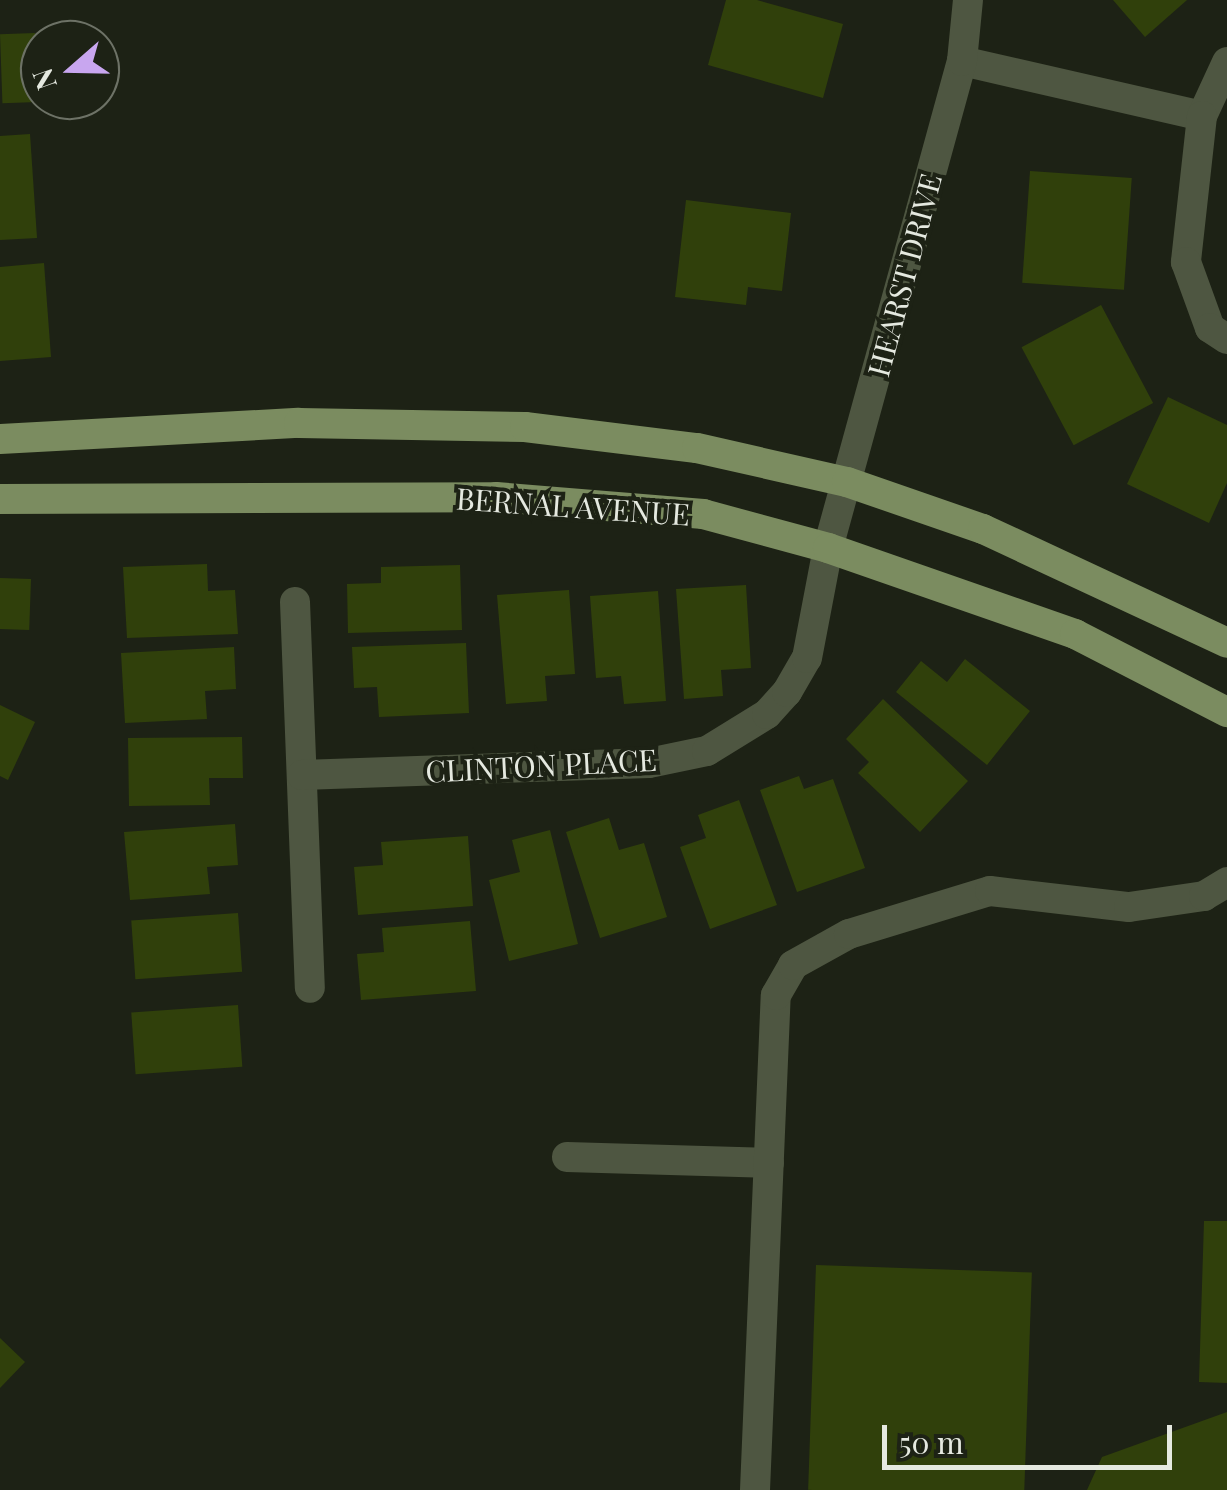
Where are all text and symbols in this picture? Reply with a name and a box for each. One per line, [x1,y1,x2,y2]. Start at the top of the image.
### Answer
north arrow [20,20,120,120]
text: N [22,64,64,96]
street label: HEARST DRIVE [860,169,948,381]
street label: BERNAL AVENUE [454,480,692,532]
street label: CLINTON PLACE [424,741,658,789]
scale bar [887,1405,1177,1467]
text: 50 m [899,1422,964,1462]

